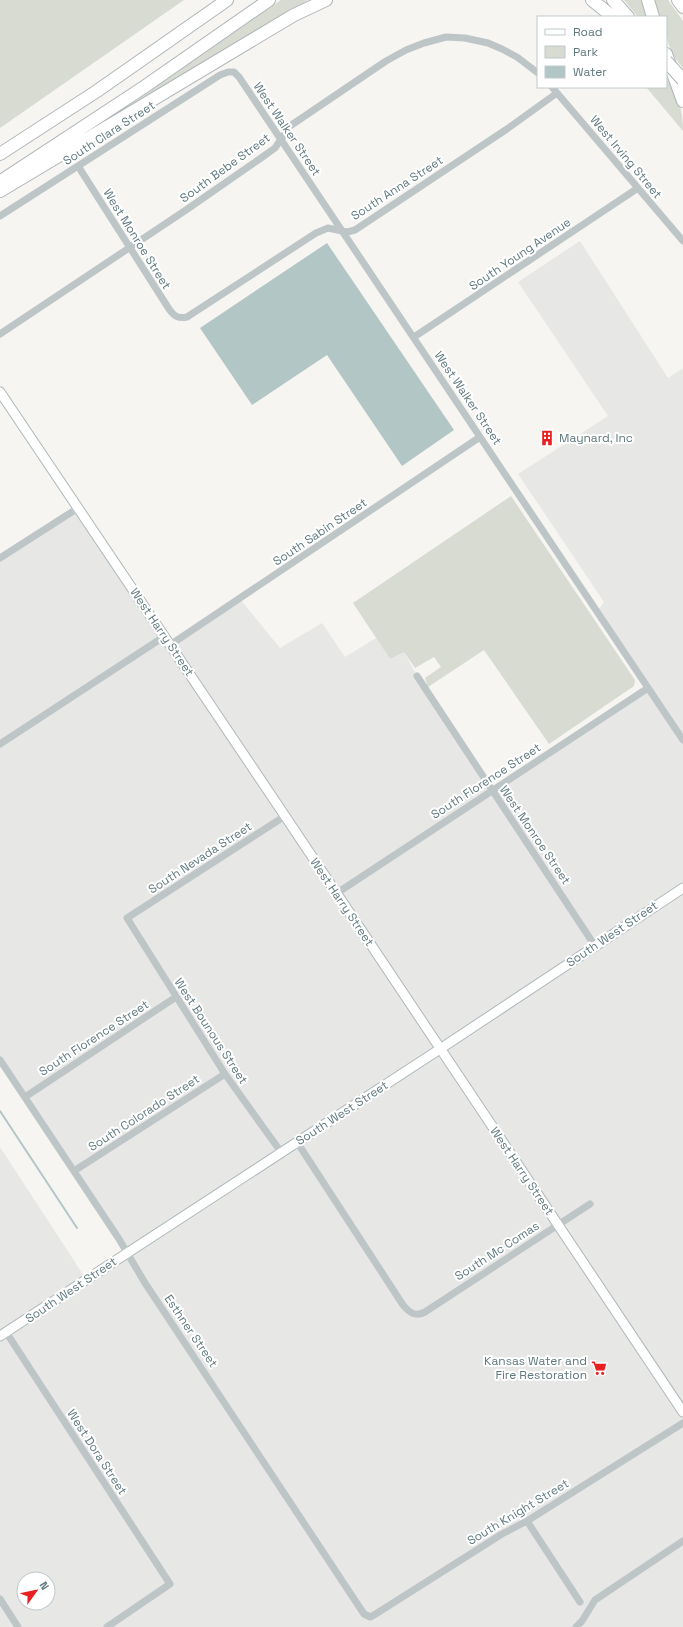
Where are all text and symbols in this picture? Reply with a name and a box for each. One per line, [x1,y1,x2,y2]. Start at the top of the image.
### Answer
legend [537,16,667,88]
text: Road [573,24,602,40]
text: Park [573,44,598,60]
text: Water [573,64,607,80]
street label: West Walker Street [250,79,324,179]
street label: South Clara Street [60,97,158,169]
street label: West Irving Street [586,112,666,202]
street label: South Bebe Street [177,130,273,206]
street label: South Anna Street [348,152,446,224]
street label: West Monroe Street [99,186,175,292]
street label: South Young Avenue [466,214,574,294]
street label: West Walker Street [431,348,505,448]
building icon: Maynard, Inc [538,429,556,447]
place label: Maynard, Inc [559,430,633,446]
street label: South Sabin Street [270,495,370,569]
street label: West Harry Street [127,585,197,679]
street label: South Florence Street [428,740,544,822]
street label: West Monroe Street [496,782,574,888]
street label: South Nevada Street [145,819,255,897]
street label: West Harry Street [307,855,377,949]
street label: South West Street [563,897,661,971]
street label: West Bounous Street [171,975,251,1087]
street label: South Florence Street [36,997,152,1079]
street label: South Colorado Street [85,1071,203,1155]
street label: South West Street [293,1077,391,1149]
street label: West Harry Street [487,1124,557,1218]
street label: South Mc Comas [452,1218,542,1284]
street label: South West Street [22,1253,120,1327]
street label: Esthner Street [161,1291,221,1371]
place label: Kansas Water and Fire Restoration [484,1353,587,1383]
supermarket icon: Kansas Water and Fire Restoration [590,1359,608,1377]
street label: West Dora Street [63,1406,131,1498]
street label: South Knight Street [464,1475,572,1549]
north arrow [16,1571,56,1611]
text: N [37,1579,52,1592]

